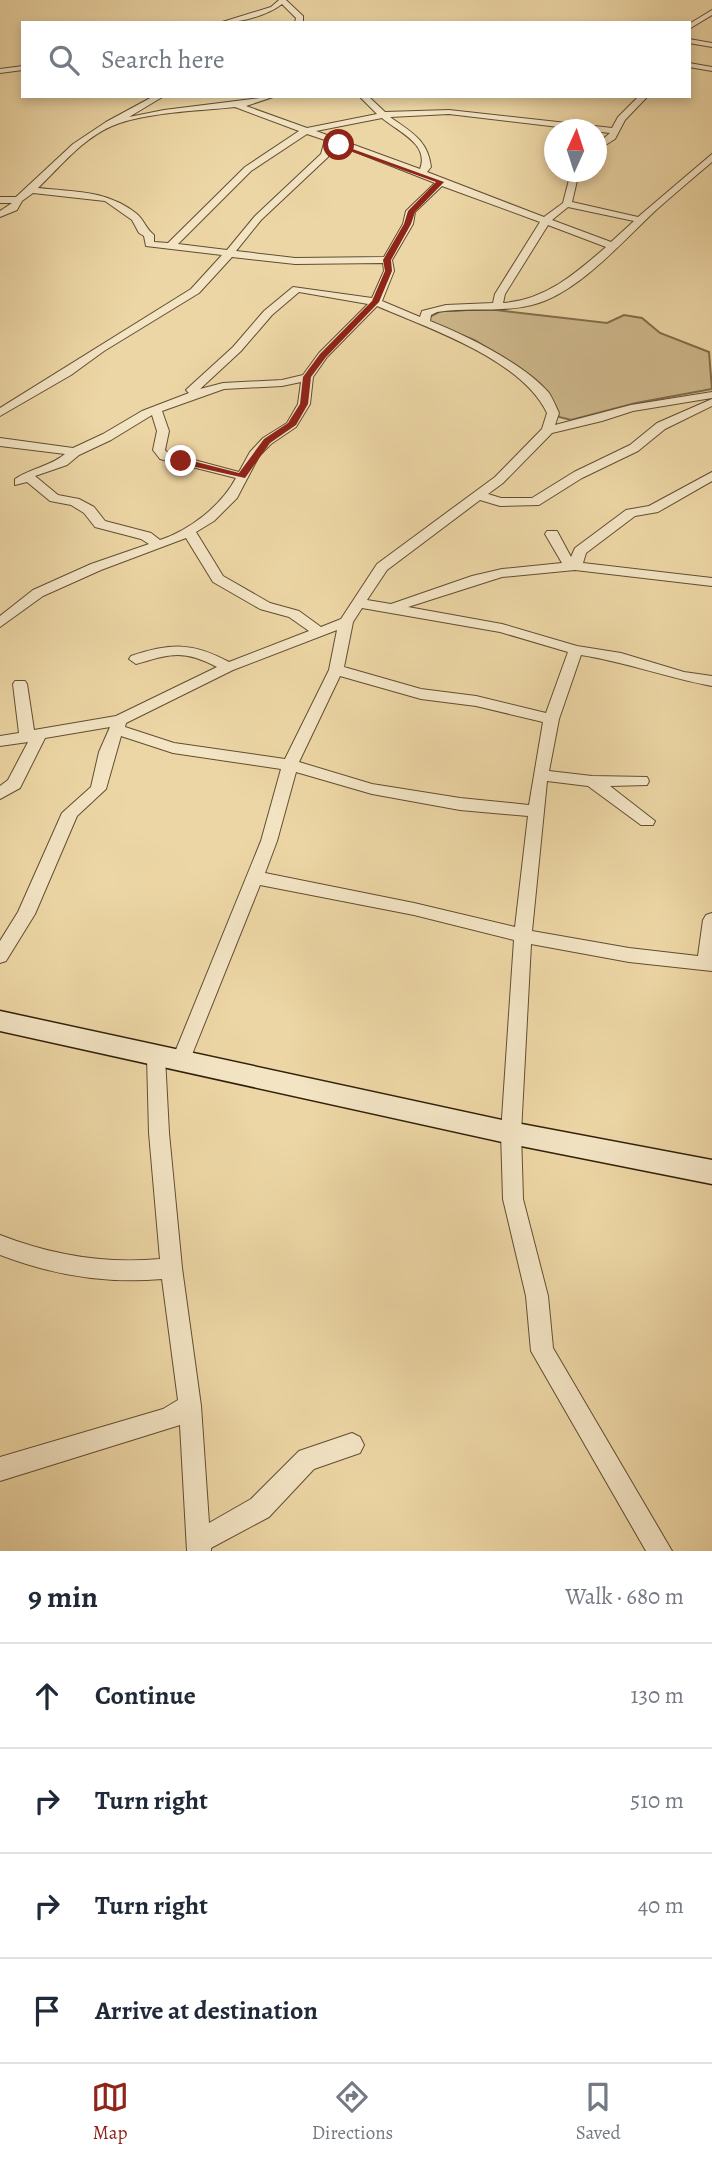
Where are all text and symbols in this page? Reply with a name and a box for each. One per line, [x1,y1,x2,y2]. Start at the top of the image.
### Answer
search box [21,21,691,98]
icon: search [45,41,83,79]
text: Search here [101,42,225,77]
north arrow [544,119,607,182]
route start [323,129,354,160]
route end [165,445,196,476]
text: 9 min [28,1577,98,1617]
text: Walk · 680 m [565,1581,684,1612]
icon: ahead [28,1677,66,1715]
text: Continue [95,1678,196,1713]
text: 130 m [631,1680,684,1711]
icon: right [28,1782,66,1820]
text: Turn right [95,1783,208,1818]
text: 510 m [630,1785,684,1816]
icon: right [28,1887,66,1925]
text: Turn right [95,1888,208,1923]
text: 40 m [638,1890,684,1921]
icon: arrive [28,1992,66,2030]
text: Arrive at destination [95,1993,318,2028]
tab: Map [91,2078,129,2146]
tab: Directions [312,2078,393,2146]
tab: Saved [576,2078,621,2146]

